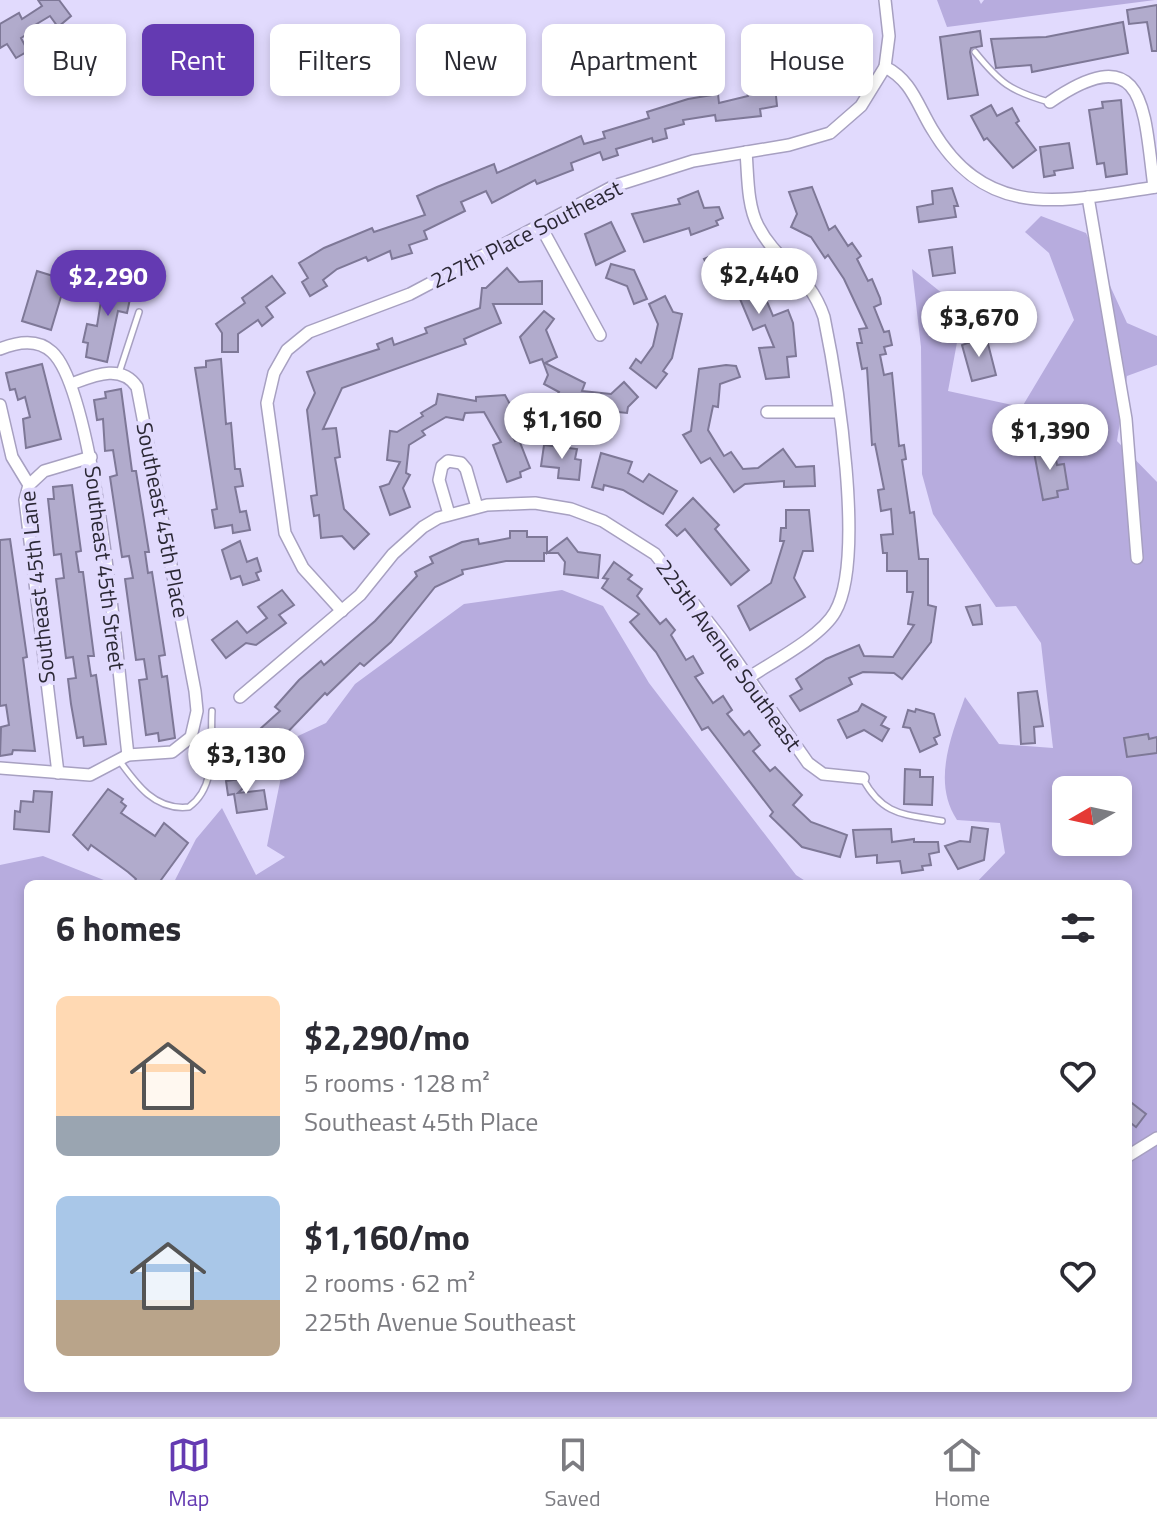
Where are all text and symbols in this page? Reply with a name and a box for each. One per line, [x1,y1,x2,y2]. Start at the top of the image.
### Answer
chip: Buy [24,24,126,96]
chip: Rent [142,24,254,96]
chip: Filters [270,24,400,96]
chip: New [416,24,526,96]
chip: Apartment [542,24,725,96]
chip: House [741,24,873,96]
street label: 227th Place Southeast [424,171,628,297]
pin: $2,440 [694,248,824,316]
pin: $2,290 [43,250,173,318]
text: $2,440 [719,254,799,293]
text: $2,290 [68,256,148,295]
pin: $3,670 [914,291,1044,359]
text: $3,670 [939,297,1019,336]
pin: $1,160 [497,393,627,461]
text: $1,160 [522,399,602,438]
pin: $1,390 [985,404,1115,472]
text: $1,390 [1010,410,1090,449]
street label: Southeast 45th Place [127,419,199,621]
street label: Southeast 45th Street [76,464,134,672]
street label: Southeast 45th Lane [10,489,64,685]
street label: 225th Avenue Southeast [648,552,810,758]
pin: $3,130 [181,728,311,796]
text: $3,130 [206,734,286,773]
north arrow [1052,776,1132,856]
map controls [1052,776,1132,856]
text: 6 homes [56,902,181,954]
icon: filters [1056,906,1100,950]
text: $2,290/mo [304,1011,470,1063]
icon: home [120,1028,216,1124]
icon: heart [1056,1054,1100,1098]
text: 5 rooms · 128 m² [304,1063,490,1102]
text: Southeast 45th Place [304,1102,539,1141]
text: $1,160/mo [304,1211,470,1263]
icon: home [120,1228,216,1324]
icon: heart [1056,1254,1100,1298]
text: 2 rooms · 62 m² [304,1263,475,1302]
text: 225th Avenue Southeast [304,1302,576,1341]
tab: Map [167,1433,211,1515]
tab: Saved [545,1433,601,1515]
tab: Home [934,1433,990,1515]

